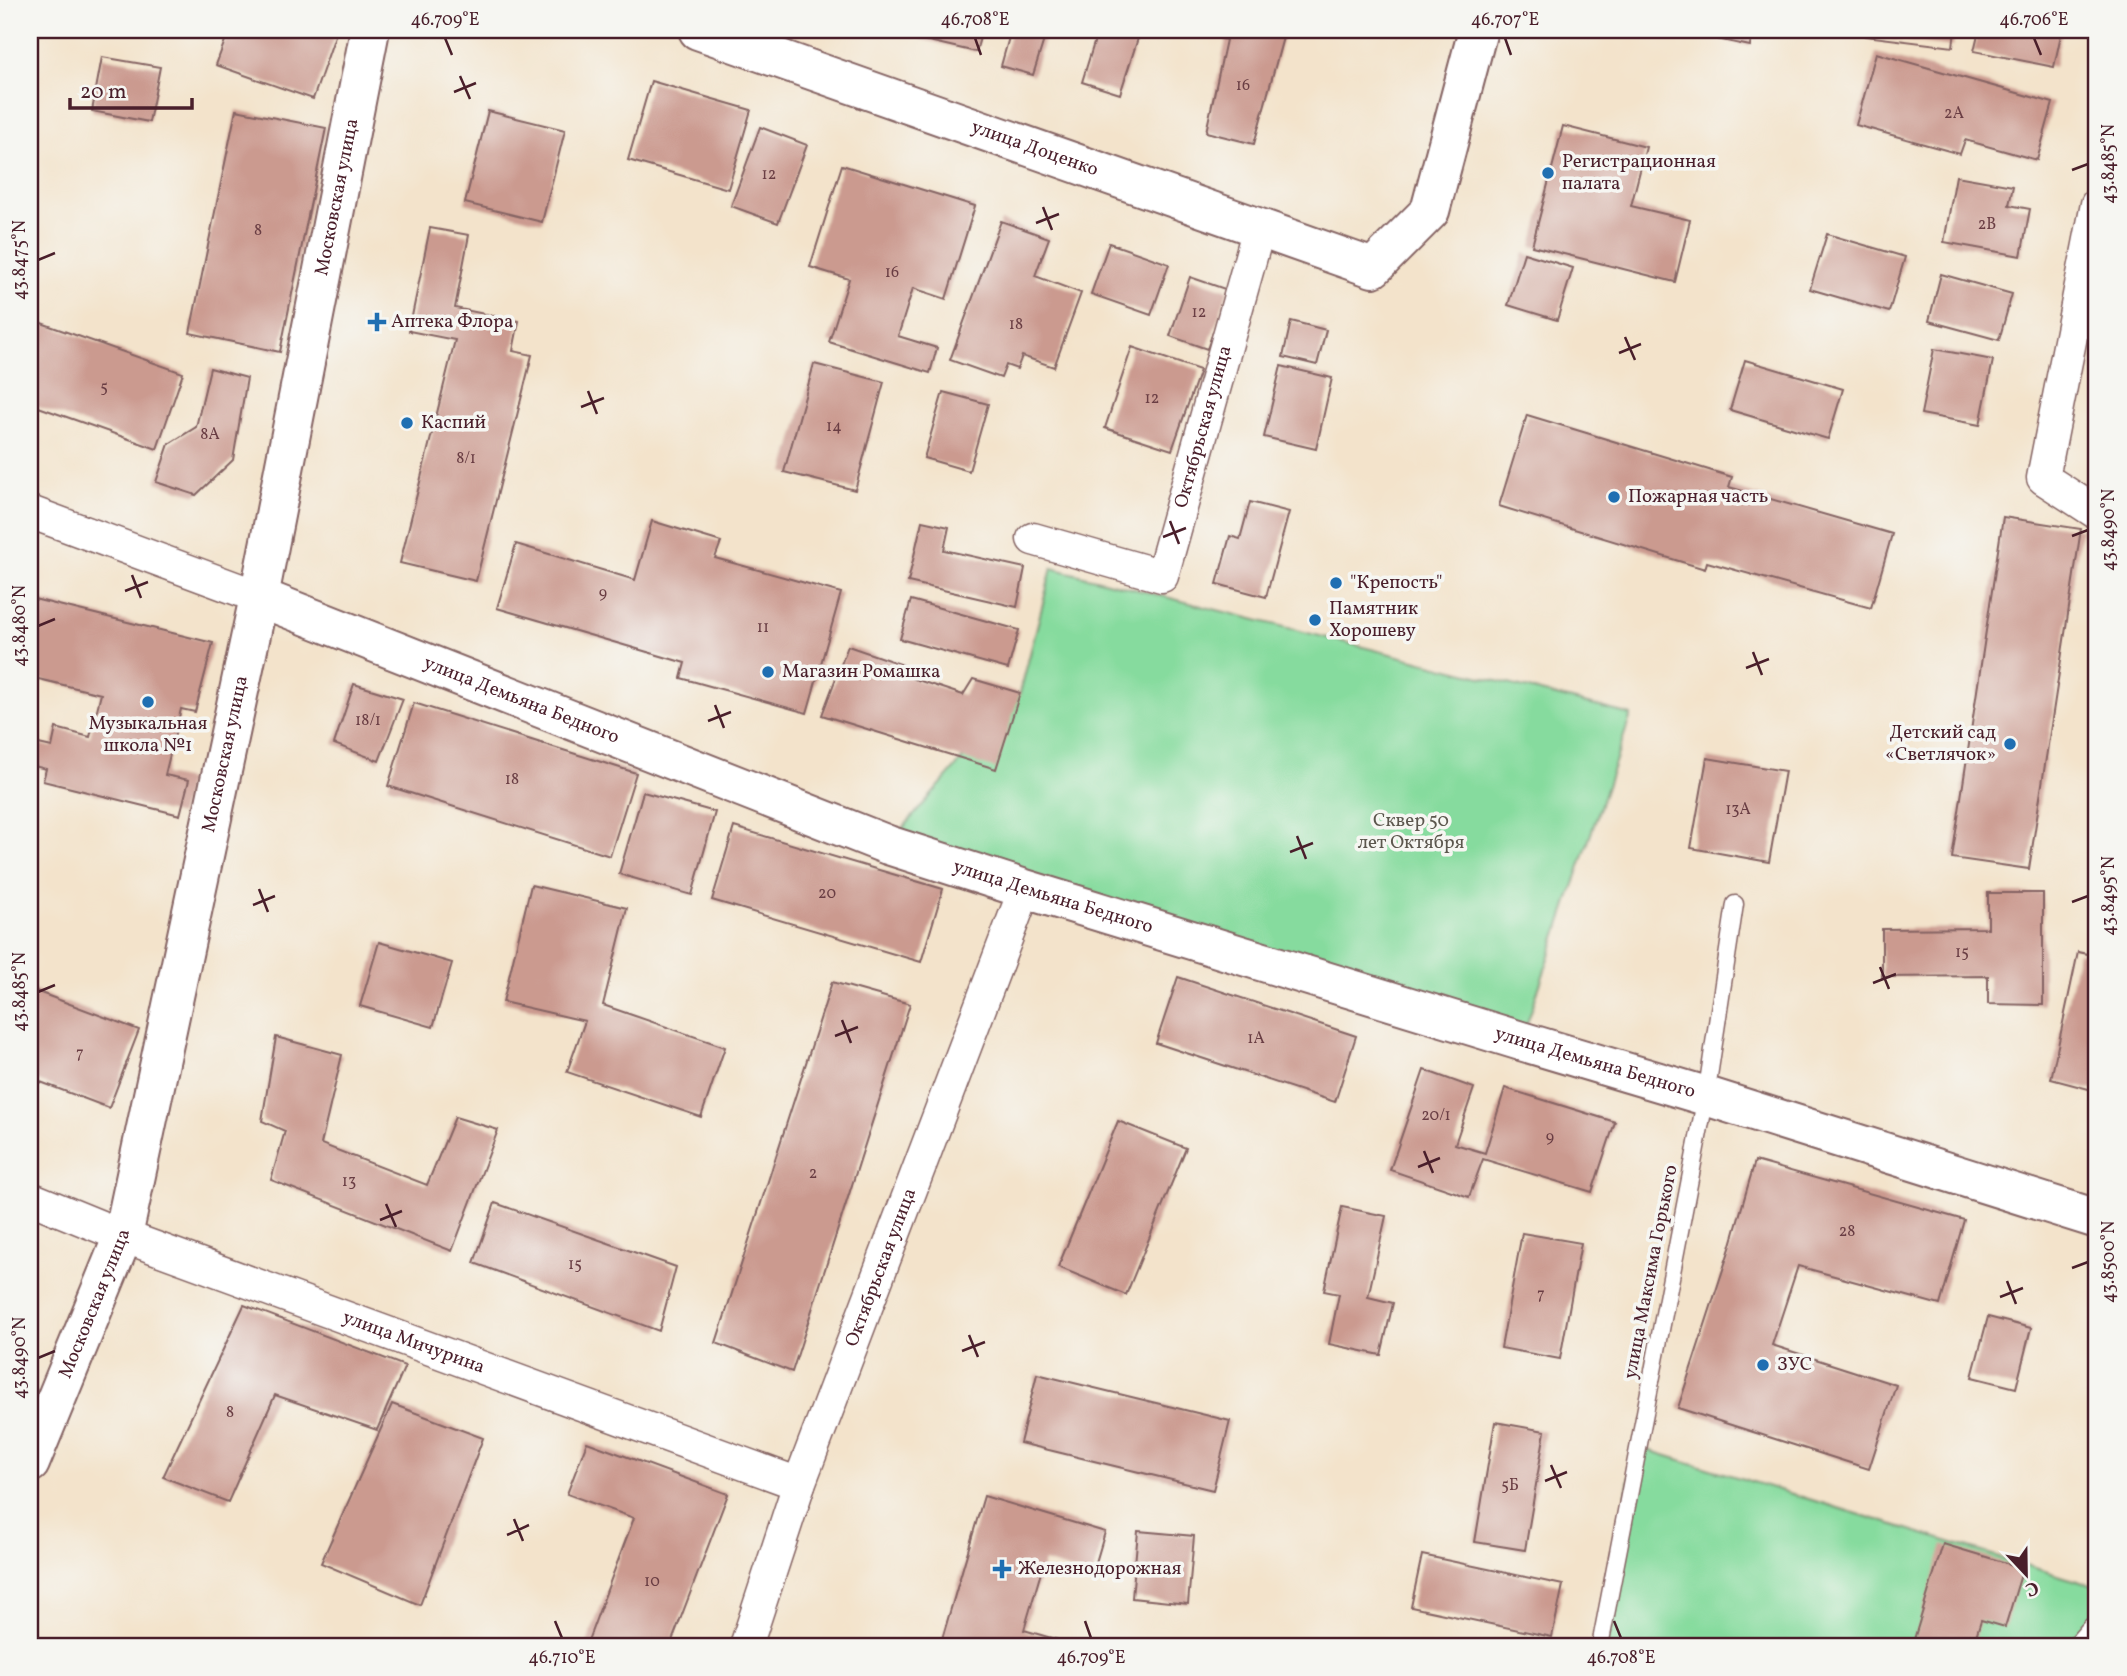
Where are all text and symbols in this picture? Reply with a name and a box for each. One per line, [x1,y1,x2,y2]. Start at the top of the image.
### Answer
text: 46.709°E [410,8,480,33]
text: 46.708°E [940,8,1010,33]
text: 46.707°E [1471,8,1540,33]
text: 46.706°E [1999,8,2069,33]
scale bar [70,66,192,110]
house number: 16 [1236,75,1250,97]
text: 20 m [80,78,126,107]
house number: 2А [1944,103,1964,125]
street label: улица Доценко [968,114,1102,183]
street label: Московская улица [309,116,365,278]
text: 43.8485°N [2097,124,2122,204]
place label: Регистрационная палата [1562,149,1716,197]
house number: 12 [762,164,776,186]
marker: Регистрационная палата [1540,165,1556,181]
house number: 2В [1978,214,1996,236]
text: 43.8475°N [8,220,33,300]
house number: 8 [254,220,262,242]
house number: 16 [885,262,899,284]
house number: 12 [1192,302,1206,324]
place label: Аптека Флора [391,309,513,335]
marker: Аптека Флора [369,314,385,330]
house number: 18 [1009,314,1023,336]
street label: Октябрьская улица [1169,343,1239,511]
house number: 5 [100,377,108,399]
house number: 12 [1145,388,1159,410]
place label: Каспий [421,410,486,436]
marker: Каспий [399,415,415,431]
house number: 14 [826,416,842,438]
house number: 8А [200,424,220,446]
house number: 8/1 [456,448,476,470]
place label: Пожарная часть [1628,484,1768,510]
marker: Пожарная часть [1606,489,1622,505]
text: 43.8490°N [2097,489,2122,571]
place label: "Крепость" [1350,570,1443,596]
marker: "Крепость" [1328,575,1344,591]
house number: 9 [599,583,607,605]
text: 43.8480°N [8,585,33,667]
place label: Памятник Хорошеву [1329,596,1418,644]
marker: Памятник Хорошеву [1307,612,1323,628]
house number: 11 [757,617,769,639]
street label: улица Демьяна Бедного [420,650,623,751]
place label: Магазин Ромашка [782,659,940,685]
marker: Магазин Ромашка [760,664,776,680]
street label: Московская улица [196,673,255,835]
marker: Музыкальная школа №1 [140,694,156,710]
house number: 18/1 [355,710,381,732]
place label: Музыкальная школа №1 [89,711,207,759]
place label: Детский сад «Светлячок» [1885,720,1996,768]
marker: Детский сад «Светлячок» [2002,736,2018,752]
house number: 18 [505,769,519,791]
house number: 13А [1725,799,1751,821]
park label: Сквер 50 лет Октября [1358,808,1464,856]
street label: улица Демьяна Бедного [949,854,1156,940]
text: 43.8495°N [2097,856,2122,936]
house number: 20 [818,883,836,905]
house number: 15 [1955,942,1969,964]
text: 43.8485°N [8,952,33,1032]
street label: улица Демьяна Бедного [1491,1021,1699,1105]
house number: 1А [1247,1028,1265,1050]
house number: 7 [76,1043,84,1065]
house number: 20/1 [1421,1105,1451,1127]
house number: 9 [1546,1127,1554,1149]
house number: 2 [809,1163,817,1185]
street label: улица Максима Горького [1617,1163,1685,1381]
house number: 13 [342,1171,356,1193]
street label: Октябрьская улица [839,1184,923,1351]
house number: 28 [1839,1221,1855,1243]
text: 43.8500°N [2097,1221,2122,1303]
street label: Московская улица [53,1227,137,1383]
house number: 15 [568,1254,582,1276]
house number: 7 [1537,1284,1545,1306]
street label: улица Мичурина [339,1305,488,1381]
text: 43.8490°N [8,1317,33,1399]
place label: ЗУС [1777,1352,1812,1378]
marker: ЗУС [1755,1357,1771,1373]
house number: 8 [226,1402,234,1424]
house number: 5Б [1501,1475,1519,1497]
north arrow [1990,1540,2060,1610]
place label: Железнодорожная [1018,1556,1182,1582]
marker: Железнодорожная [992,1559,1012,1579]
house number: 10 [644,1571,660,1593]
text: С [2021,1574,2042,1602]
text: 46.710°E [528,1646,596,1671]
text: 46.709°E [1056,1646,1126,1671]
text: 46.708°E [1586,1646,1656,1671]

